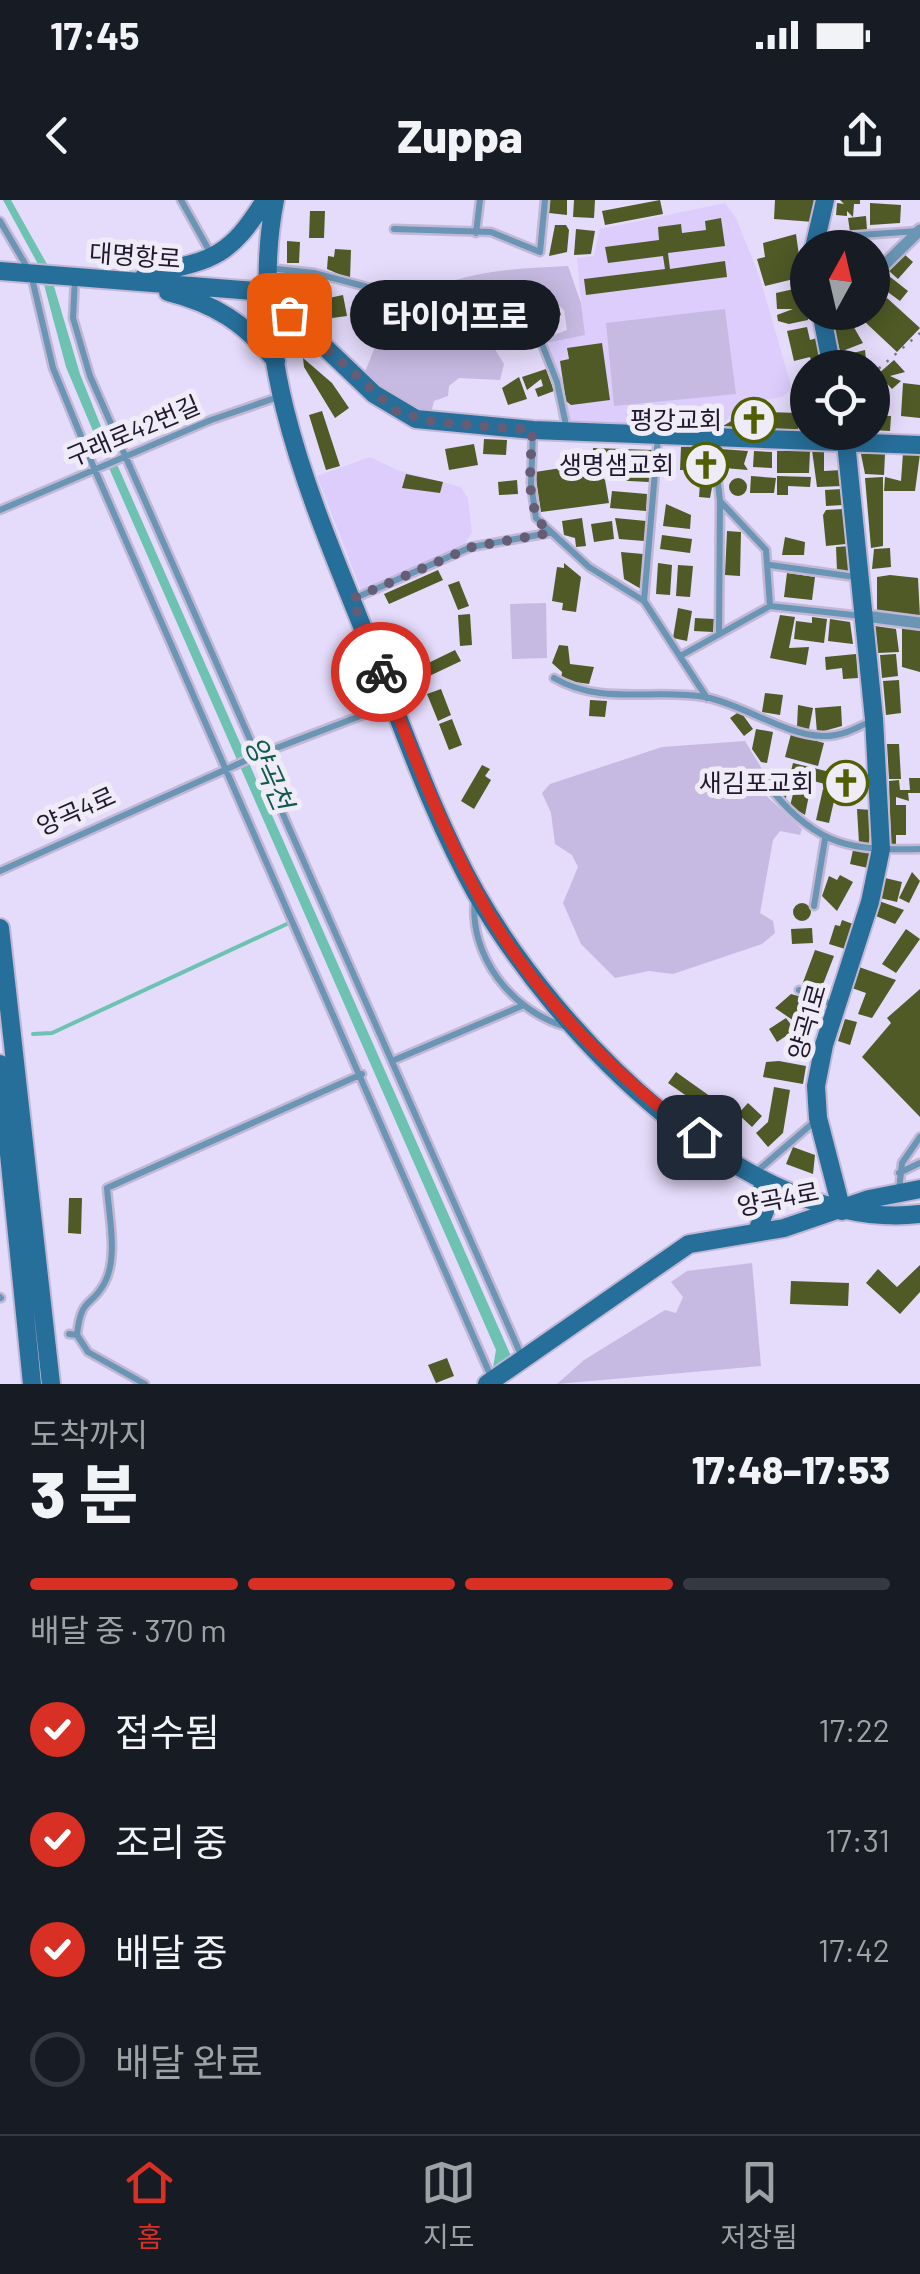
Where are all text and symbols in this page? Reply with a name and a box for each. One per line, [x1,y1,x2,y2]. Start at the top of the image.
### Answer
text: 17:45 [50,12,140,58]
icon: back [30,108,85,163]
text: Zuppa [397,108,523,162]
icon: share [835,108,890,163]
north arrow [790,230,890,330]
map controls [790,230,890,450]
street label: 대명항로 [88,237,182,273]
pin [247,273,332,358]
callout: 타이어프로 [349,280,559,350]
icon: bag [262,288,317,343]
text: 타이어프로 [381,296,529,334]
button: locate [790,350,890,450]
street label: 구래로42번길 [61,388,204,472]
church icon: 평강교회 [731,397,777,443]
place label: 평강교회 [630,404,722,434]
church icon: 생명샘교회 [683,442,729,488]
place label: 생명샘교회 [559,449,674,479]
courier [331,622,431,722]
icon: bike [354,645,409,700]
water label: 양곡천 [239,730,302,818]
church icon: 새김포교회 [823,760,869,806]
place label: 새김포교회 [699,767,814,797]
street label: 양곡4로 [32,780,120,841]
street label: 양곡1로 [781,980,831,1063]
pin [657,1095,742,1180]
icon: home [672,1110,727,1165]
street label: 양곡4로 [734,1175,821,1221]
text: 도착까지 [30,1414,148,1452]
text: 17:48–17:53 [692,1446,890,1492]
text: 3 분 [30,1453,138,1531]
text: 배달 중 · 370 m [30,1610,227,1648]
icon: check [30,1702,85,1757]
text: 접수됨 [115,1708,220,1754]
text: 17:22 [819,1710,890,1748]
icon: check [30,1812,85,1867]
text: 조리 중 [115,1818,227,1864]
text: 17:31 [825,1820,890,1858]
icon: check [30,1922,85,1977]
text: 배달 중 [115,1928,227,1974]
text: 17:42 [818,1930,890,1968]
text: 배달 완료 [115,2038,262,2084]
tab: 홈 [122,2155,177,2255]
tab: 지도 [421,2155,476,2255]
tab: 저장됨 [721,2155,798,2255]

